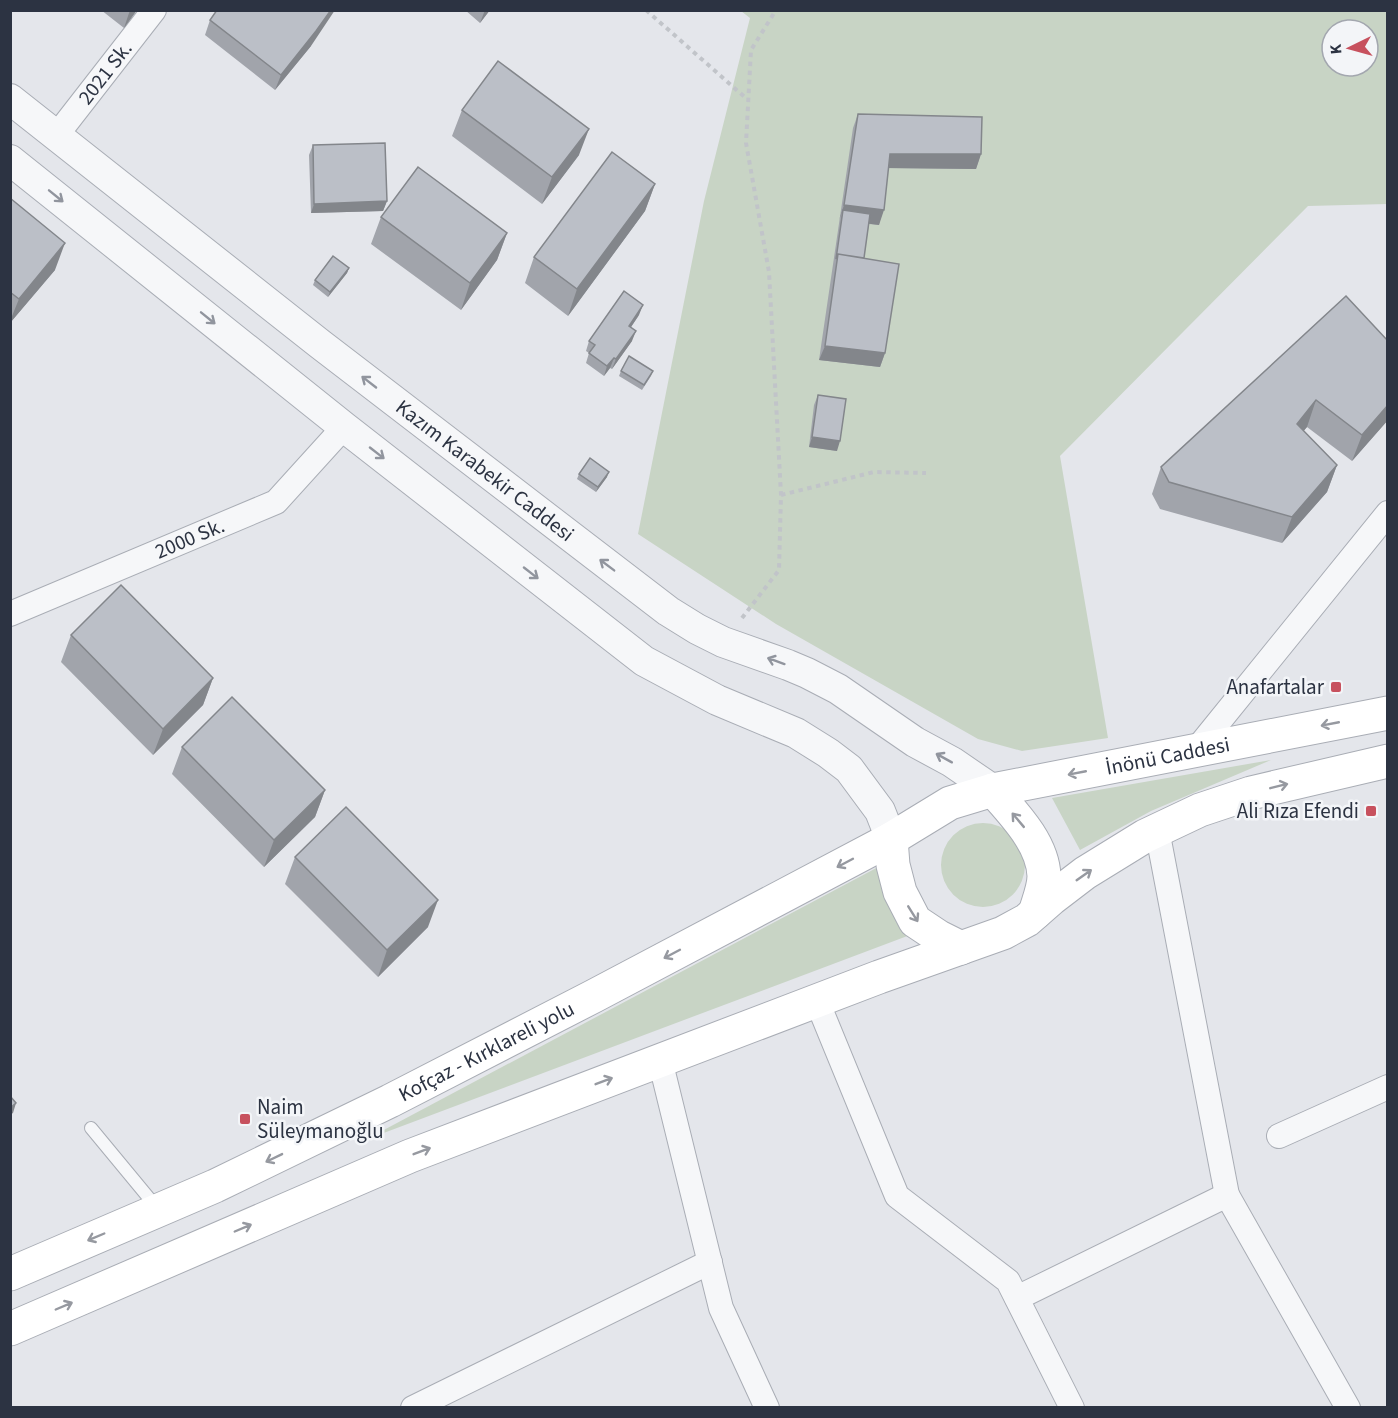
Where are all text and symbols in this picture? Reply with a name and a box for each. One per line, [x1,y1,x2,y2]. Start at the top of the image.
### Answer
north arrow [1320,18,1380,78]
street label: 2021 Sk. [71,35,139,111]
text: K [1325,43,1347,55]
one-way arrow [48,190,64,203]
one-way arrow [200,312,216,325]
one-way arrow [362,376,378,389]
street label: Kazım Karabekir Caddesi [389,392,581,549]
one-way arrow [369,447,385,460]
street label: 2000 Sk. [150,510,229,566]
one-way arrow [600,559,616,571]
one-way arrow [522,566,538,579]
one-way arrow [767,654,785,665]
place label: Anafartalar [1226,672,1325,702]
marker: Anafartalar [1329,680,1343,694]
one-way arrow [1321,719,1340,730]
street label: İnönü Caddesi [1103,729,1232,783]
one-way arrow [936,752,953,764]
one-way arrow [1067,768,1087,779]
one-way arrow [1269,779,1288,791]
place label: Ali Rıza Efendi [1237,796,1359,826]
marker: Ali Rıza Efendi [1364,804,1378,818]
one-way arrow [1012,812,1025,828]
one-way arrow [836,858,854,869]
one-way arrow [1075,869,1092,881]
one-way arrow [907,905,919,922]
one-way arrow [664,948,681,960]
street label: Kofçaz - Kırklareli yolu [393,994,580,1109]
one-way arrow [594,1075,613,1086]
place label: Naim Süleymanoğlu [257,1092,384,1146]
marker: Naim Süleymanoğlu [238,1112,252,1126]
one-way arrow [412,1145,431,1156]
one-way arrow [266,1152,284,1164]
one-way arrow [234,1222,252,1233]
one-way arrow [88,1232,106,1243]
one-way arrow [55,1300,73,1311]

